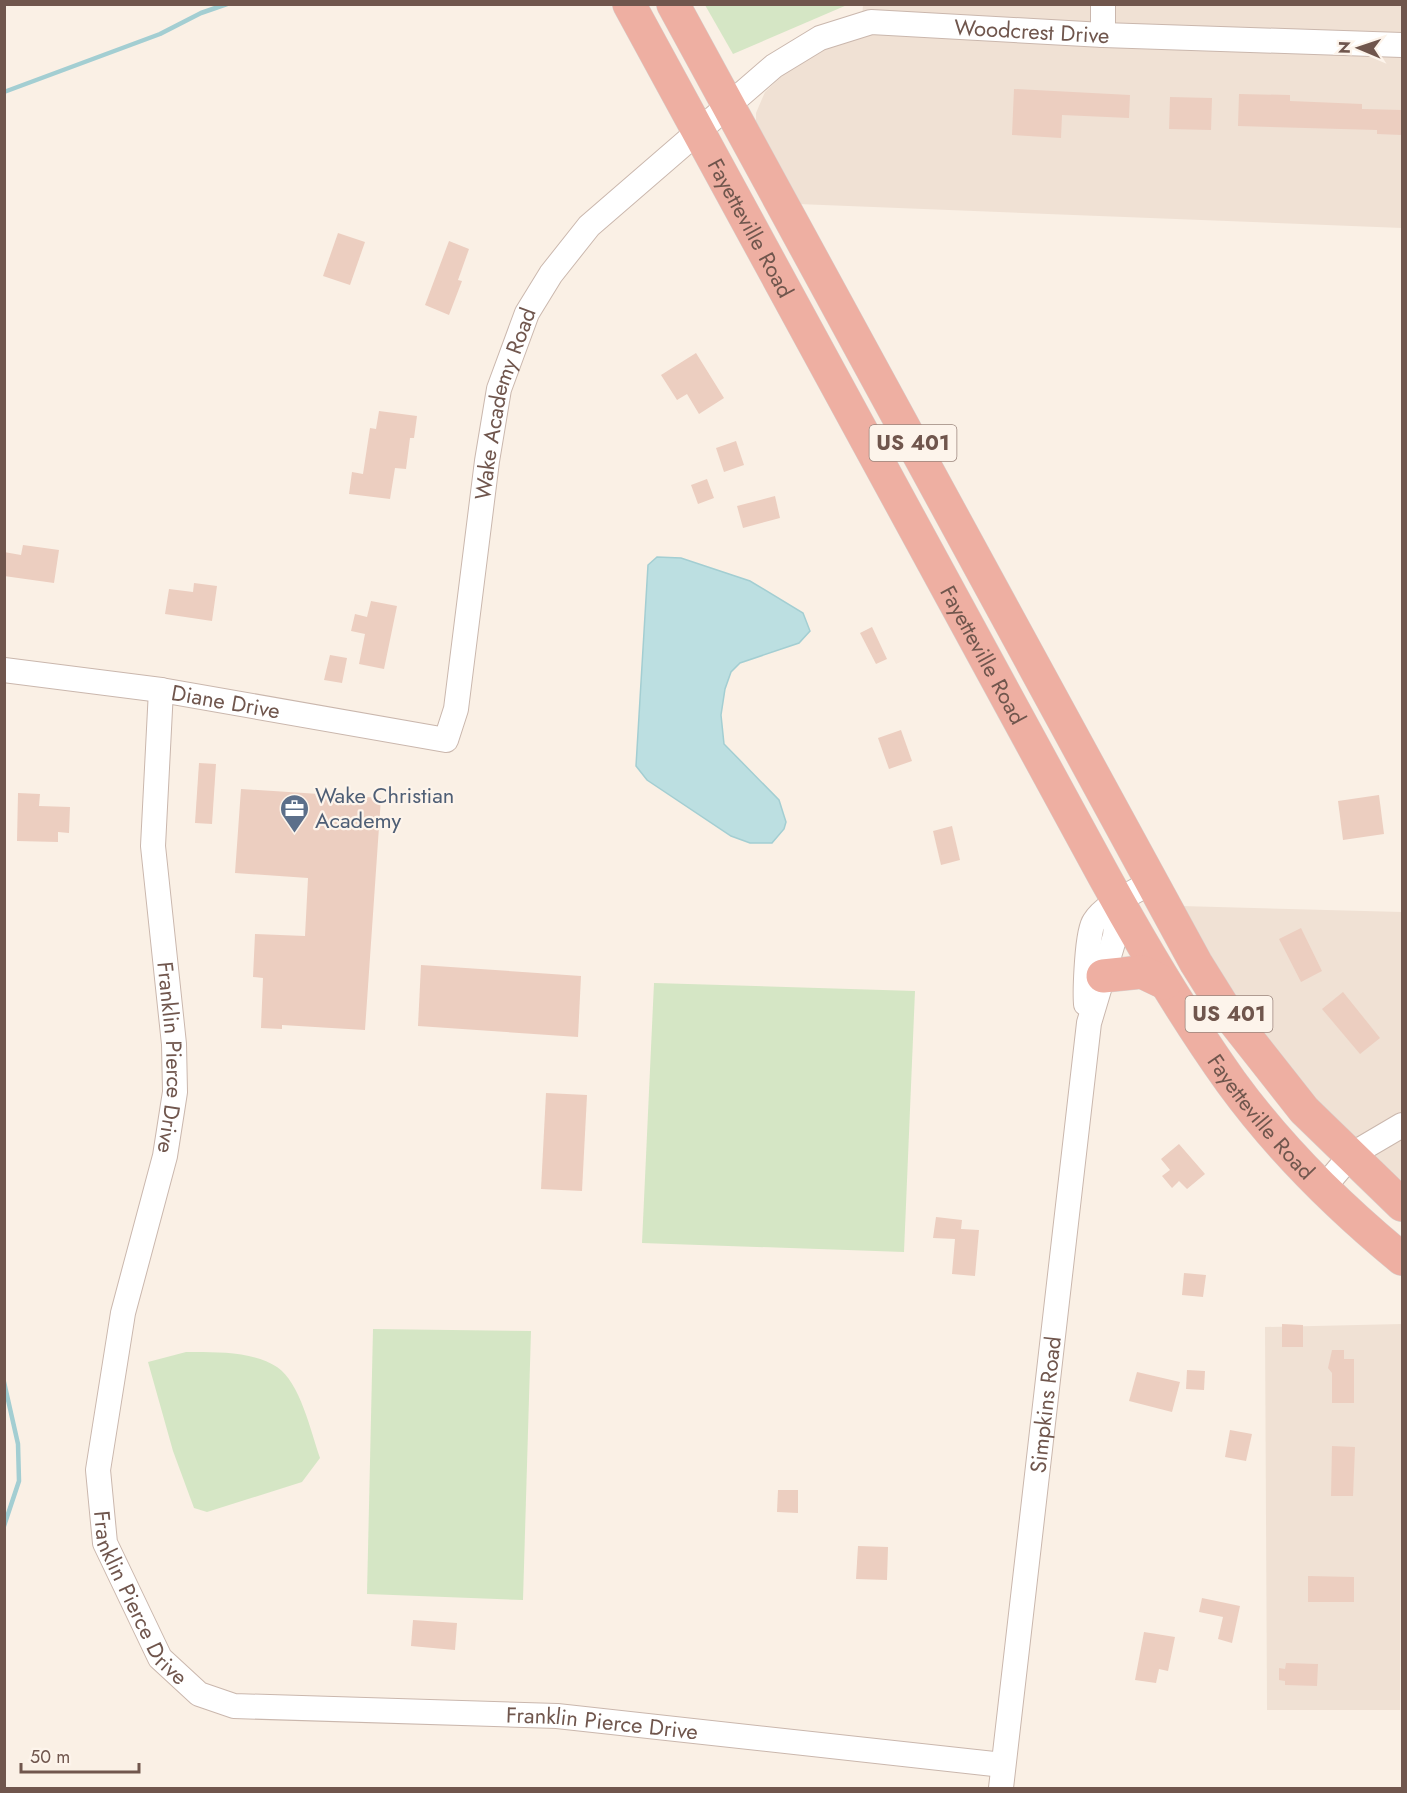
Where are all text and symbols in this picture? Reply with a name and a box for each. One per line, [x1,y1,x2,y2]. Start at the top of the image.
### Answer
street label: Woodcrest Drive [953,11,1110,51]
north arrow [1329,18,1389,78]
text: N [1333,41,1356,54]
street label: Fayetteville Road [700,153,802,303]
street label: Wake Academy Road [466,303,544,502]
road number: US 401 [870,425,956,461]
street label: Fayetteville Road [933,579,1034,730]
street label: Diane Drive [169,676,283,727]
place label: Wake Christian Academy [315,779,454,836]
office icon: Wake Christian Academy [278,792,310,834]
street label: Franklin Pierce Drive [149,960,192,1156]
road number: US 401 [1186,996,1272,1032]
street label: Fayetteville Road [1200,1047,1322,1187]
street label: Simpkins Road [1021,1334,1069,1475]
street label: Franklin Pierce Drive [86,1509,195,1692]
street label: Franklin Pierce Drive [506,1698,700,1747]
scale bar [21,1736,140,1774]
text: 50 m [30,1744,70,1770]

